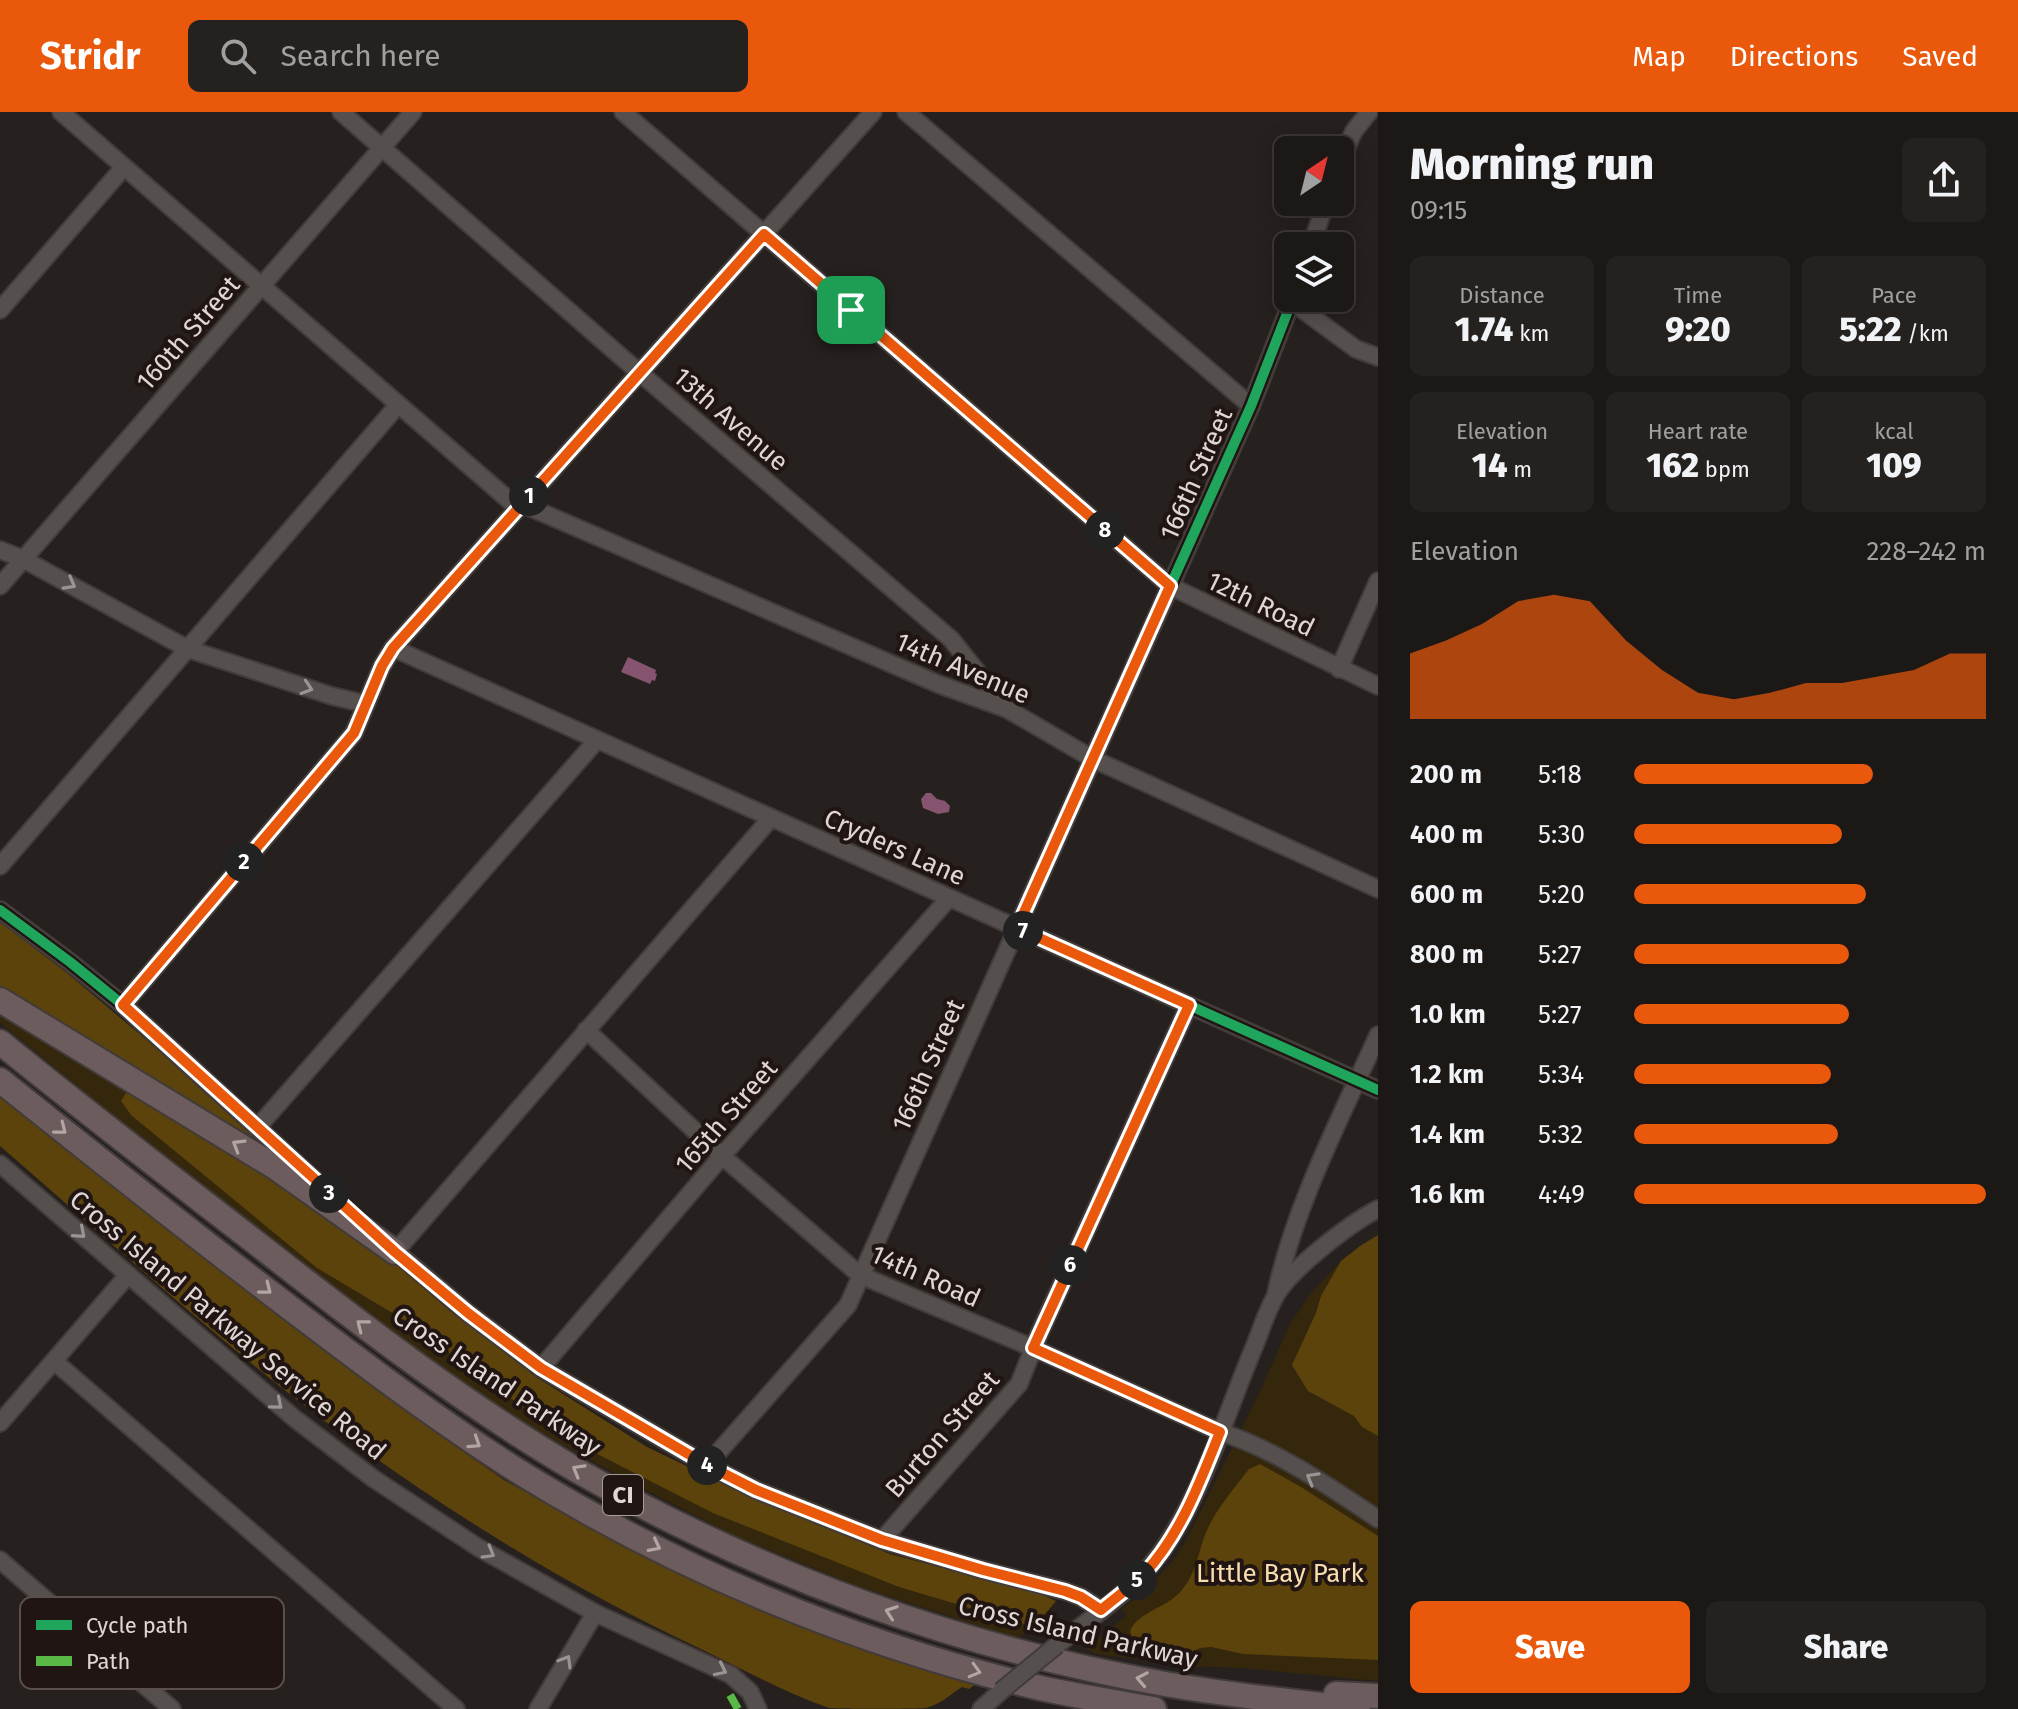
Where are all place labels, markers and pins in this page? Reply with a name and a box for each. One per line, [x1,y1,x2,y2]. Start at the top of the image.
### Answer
pin [817,276,885,344]
pin: 1 [509,476,549,516]
pin: 8 [1085,510,1125,550]
pin: 2 [224,842,264,882]
pin: 7 [1003,911,1043,951]
pin: 3 [309,1173,349,1213]
pin: 6 [1050,1245,1090,1285]
pin: 4 [687,1445,727,1485]
pin: 5 [1117,1560,1157,1600]

